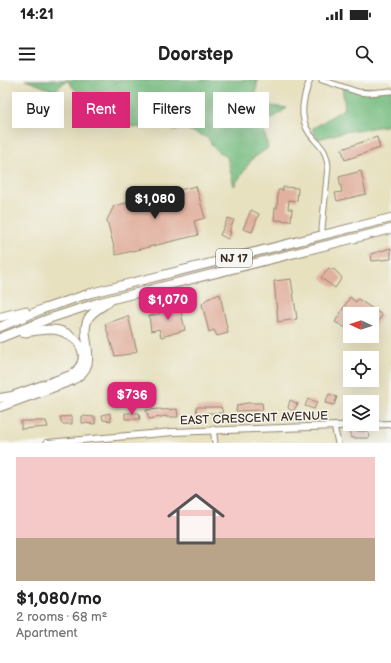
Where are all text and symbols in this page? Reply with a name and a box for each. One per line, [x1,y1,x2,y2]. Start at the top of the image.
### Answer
text: 14:21 [20,5,54,24]
icon: menu [16,43,38,65]
icon: search [353,43,375,65]
text: Doorstep [158,44,233,65]
chip: Buy [12,92,64,128]
chip: Rent [72,92,130,128]
chip: Filters [138,92,205,128]
chip: New [213,92,269,128]
pin: $1,080 [122,186,188,220]
text: $1,080 [135,191,175,207]
road number: NJ 17 [216,249,252,267]
pin: $1,070 [135,287,201,321]
text: $1,070 [148,292,188,308]
north arrow [343,307,379,343]
map controls [343,307,379,431]
button: locate [343,351,379,387]
pin: $736 [108,382,156,416]
text: $736 [116,387,148,403]
button: layers [343,395,379,431]
street label: EAST CRESCENT AVENUE [180,408,328,429]
icon: home [160,483,232,555]
text: $1,080/mo [16,589,102,609]
text: 2 rooms · 68 m² [16,609,107,625]
text: Apartment [16,625,77,641]

